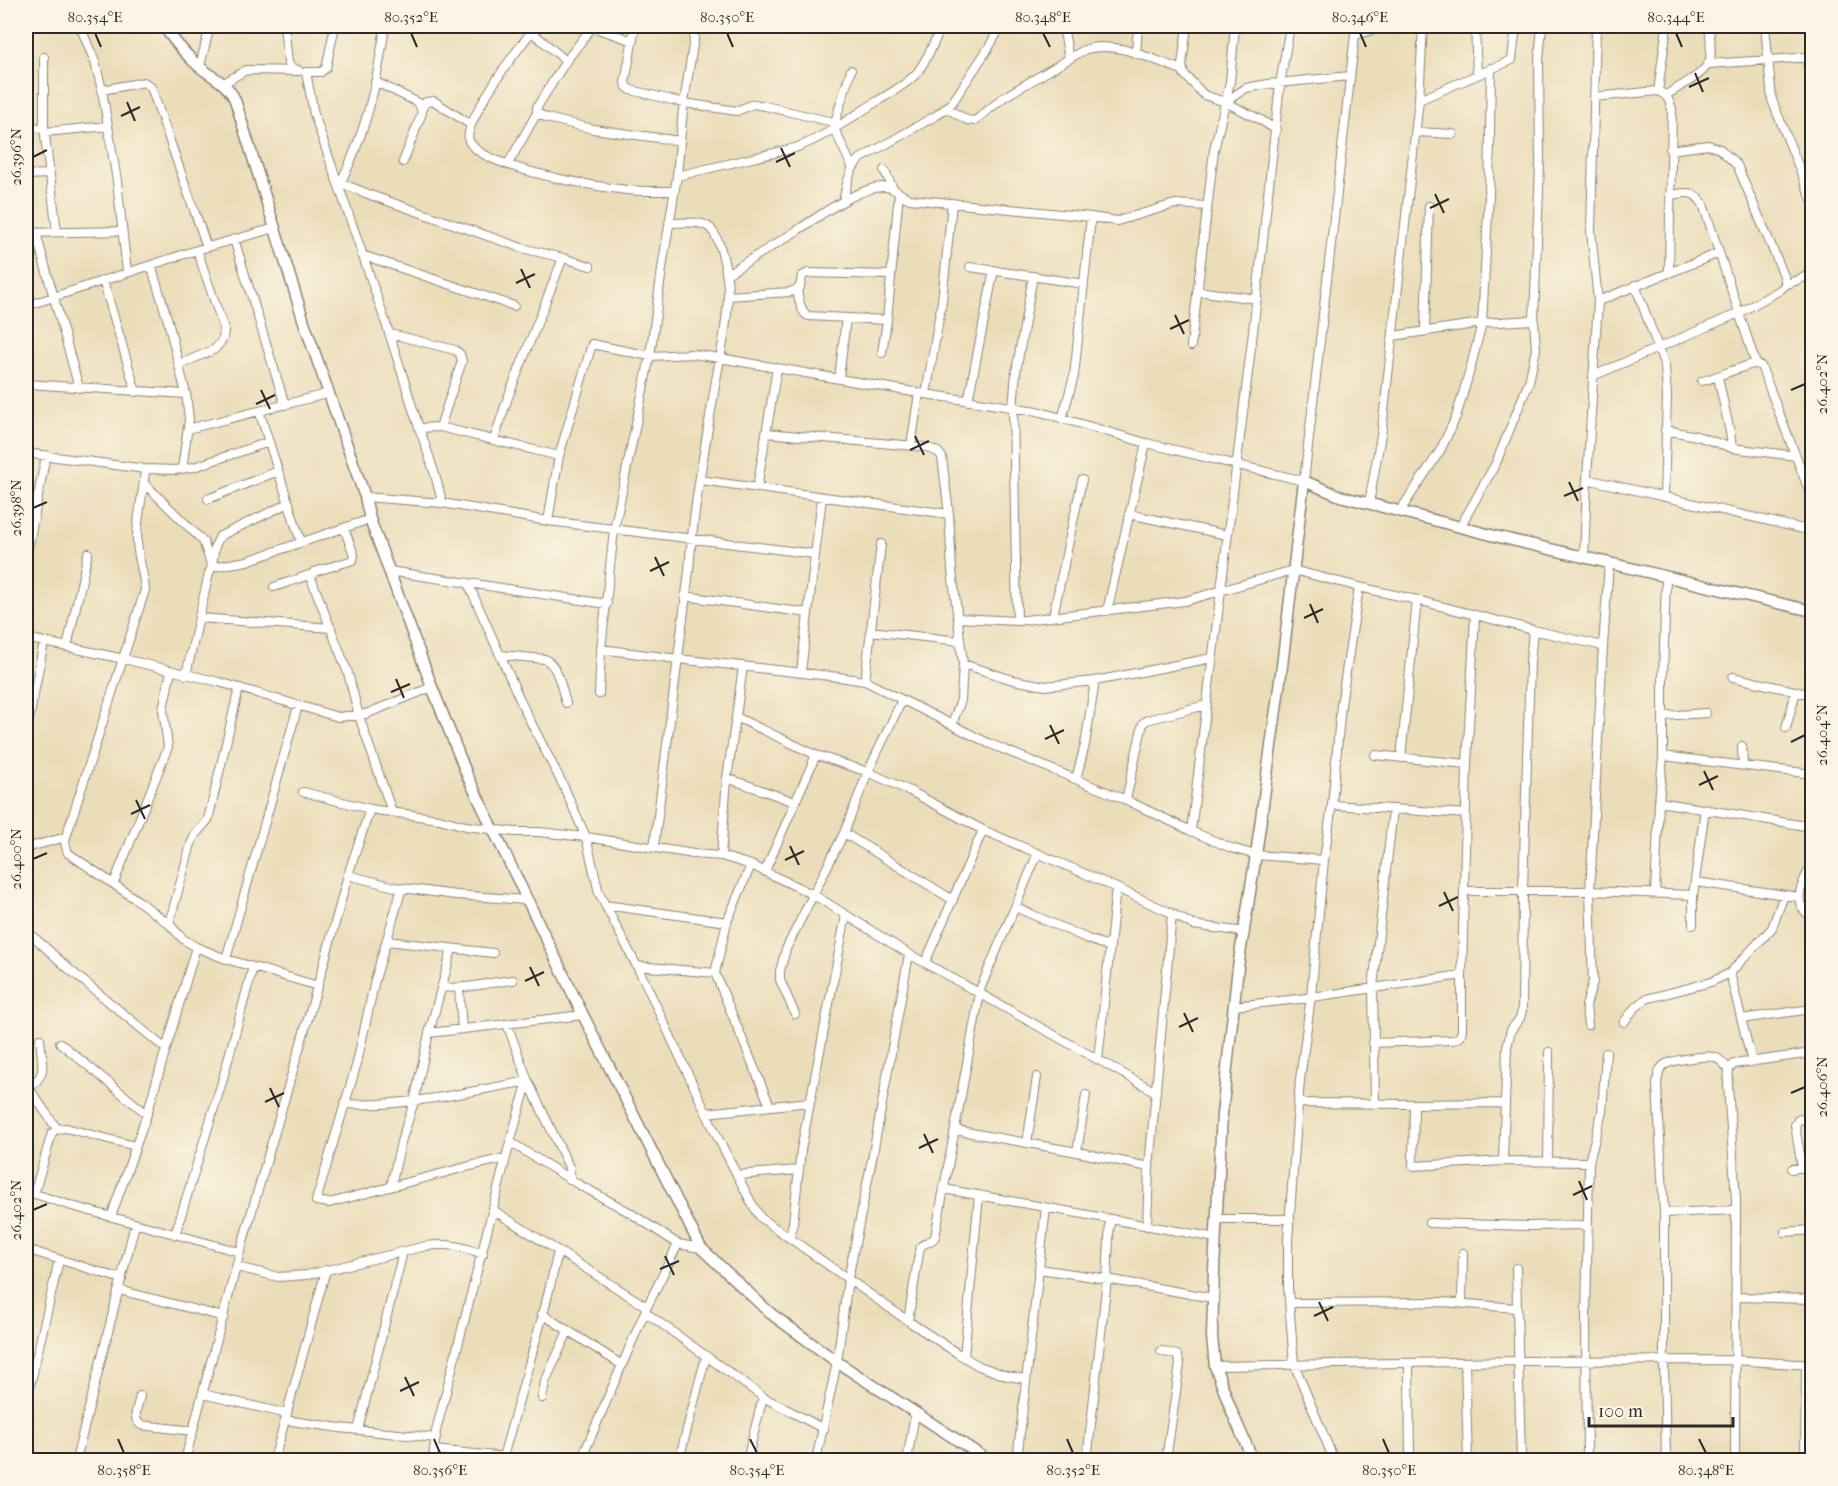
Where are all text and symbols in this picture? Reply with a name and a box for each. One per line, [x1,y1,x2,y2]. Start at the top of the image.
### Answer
text: 80.354°E [68,8,122,26]
text: 80.352°E [384,8,438,26]
text: 80.350°E [700,8,754,26]
text: 80.348°E [1015,8,1071,26]
text: 80.346°E [1332,8,1388,26]
text: 80.344°E [1647,8,1705,26]
text: 26.396°N [7,128,25,186]
text: 26.402°N [1813,353,1831,414]
text: 26.398°N [7,479,25,537]
text: 26.404°N [1813,703,1831,766]
text: 26.400°N [7,828,25,890]
text: 26.406°N [1813,1056,1831,1118]
text: 26.402°N [7,1179,25,1240]
scale bar [1589,1390,1733,1428]
text: 100 m [1598,1401,1643,1422]
text: 80.358°E [97,1461,151,1479]
text: 80.356°E [413,1461,467,1479]
text: 80.354°E [730,1461,784,1479]
text: 80.352°E [1046,1461,1100,1479]
text: 80.350°E [1362,1461,1416,1479]
text: 80.348°E [1678,1461,1734,1479]

